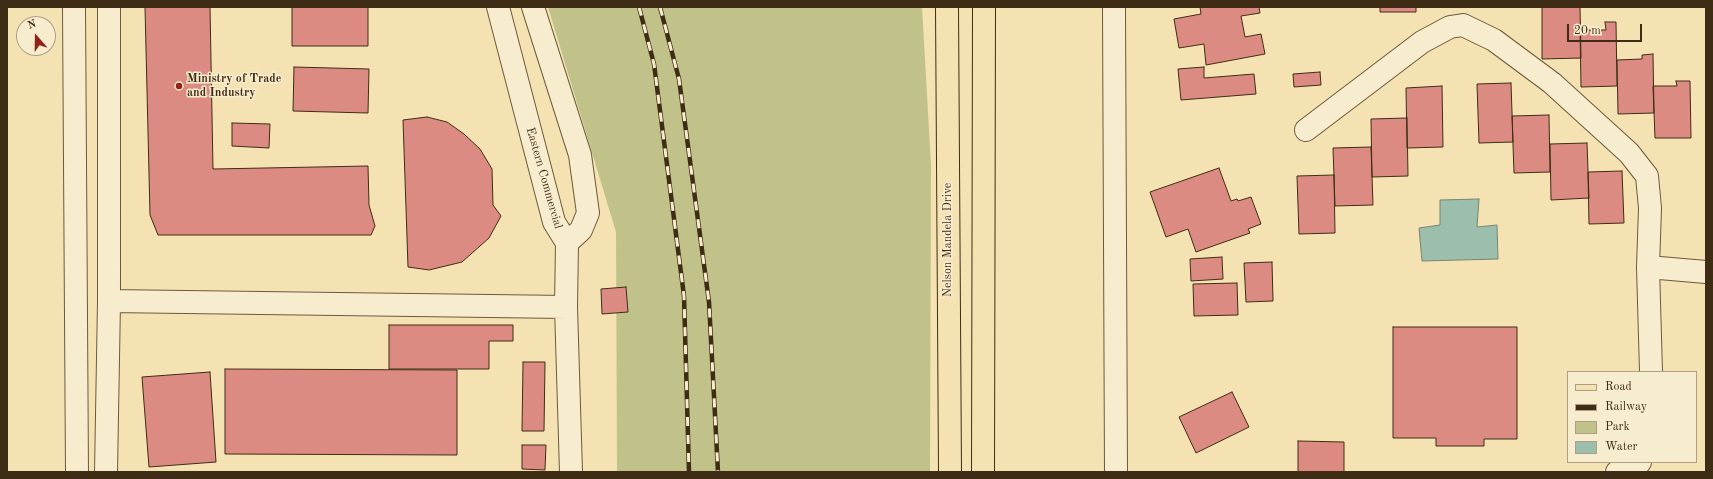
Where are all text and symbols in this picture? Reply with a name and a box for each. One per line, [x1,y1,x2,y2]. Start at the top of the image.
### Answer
north arrow [16,16,56,56]
scale bar [1569,16,1644,42]
text: N [26,19,38,32]
text: 20 m [1574,25,1601,37]
place label: Ministry of Trade and Industry [187,72,281,100]
marker: Ministry of Trade and Industry [174,81,184,91]
street label: Eastern Commercial [523,126,565,230]
street label: Nelson Mandela Drive [941,183,955,297]
legend [1567,371,1697,463]
text: Road [1605,381,1632,393]
text: Railway [1605,401,1647,413]
text: Park [1605,421,1630,433]
text: Water [1605,441,1637,453]

